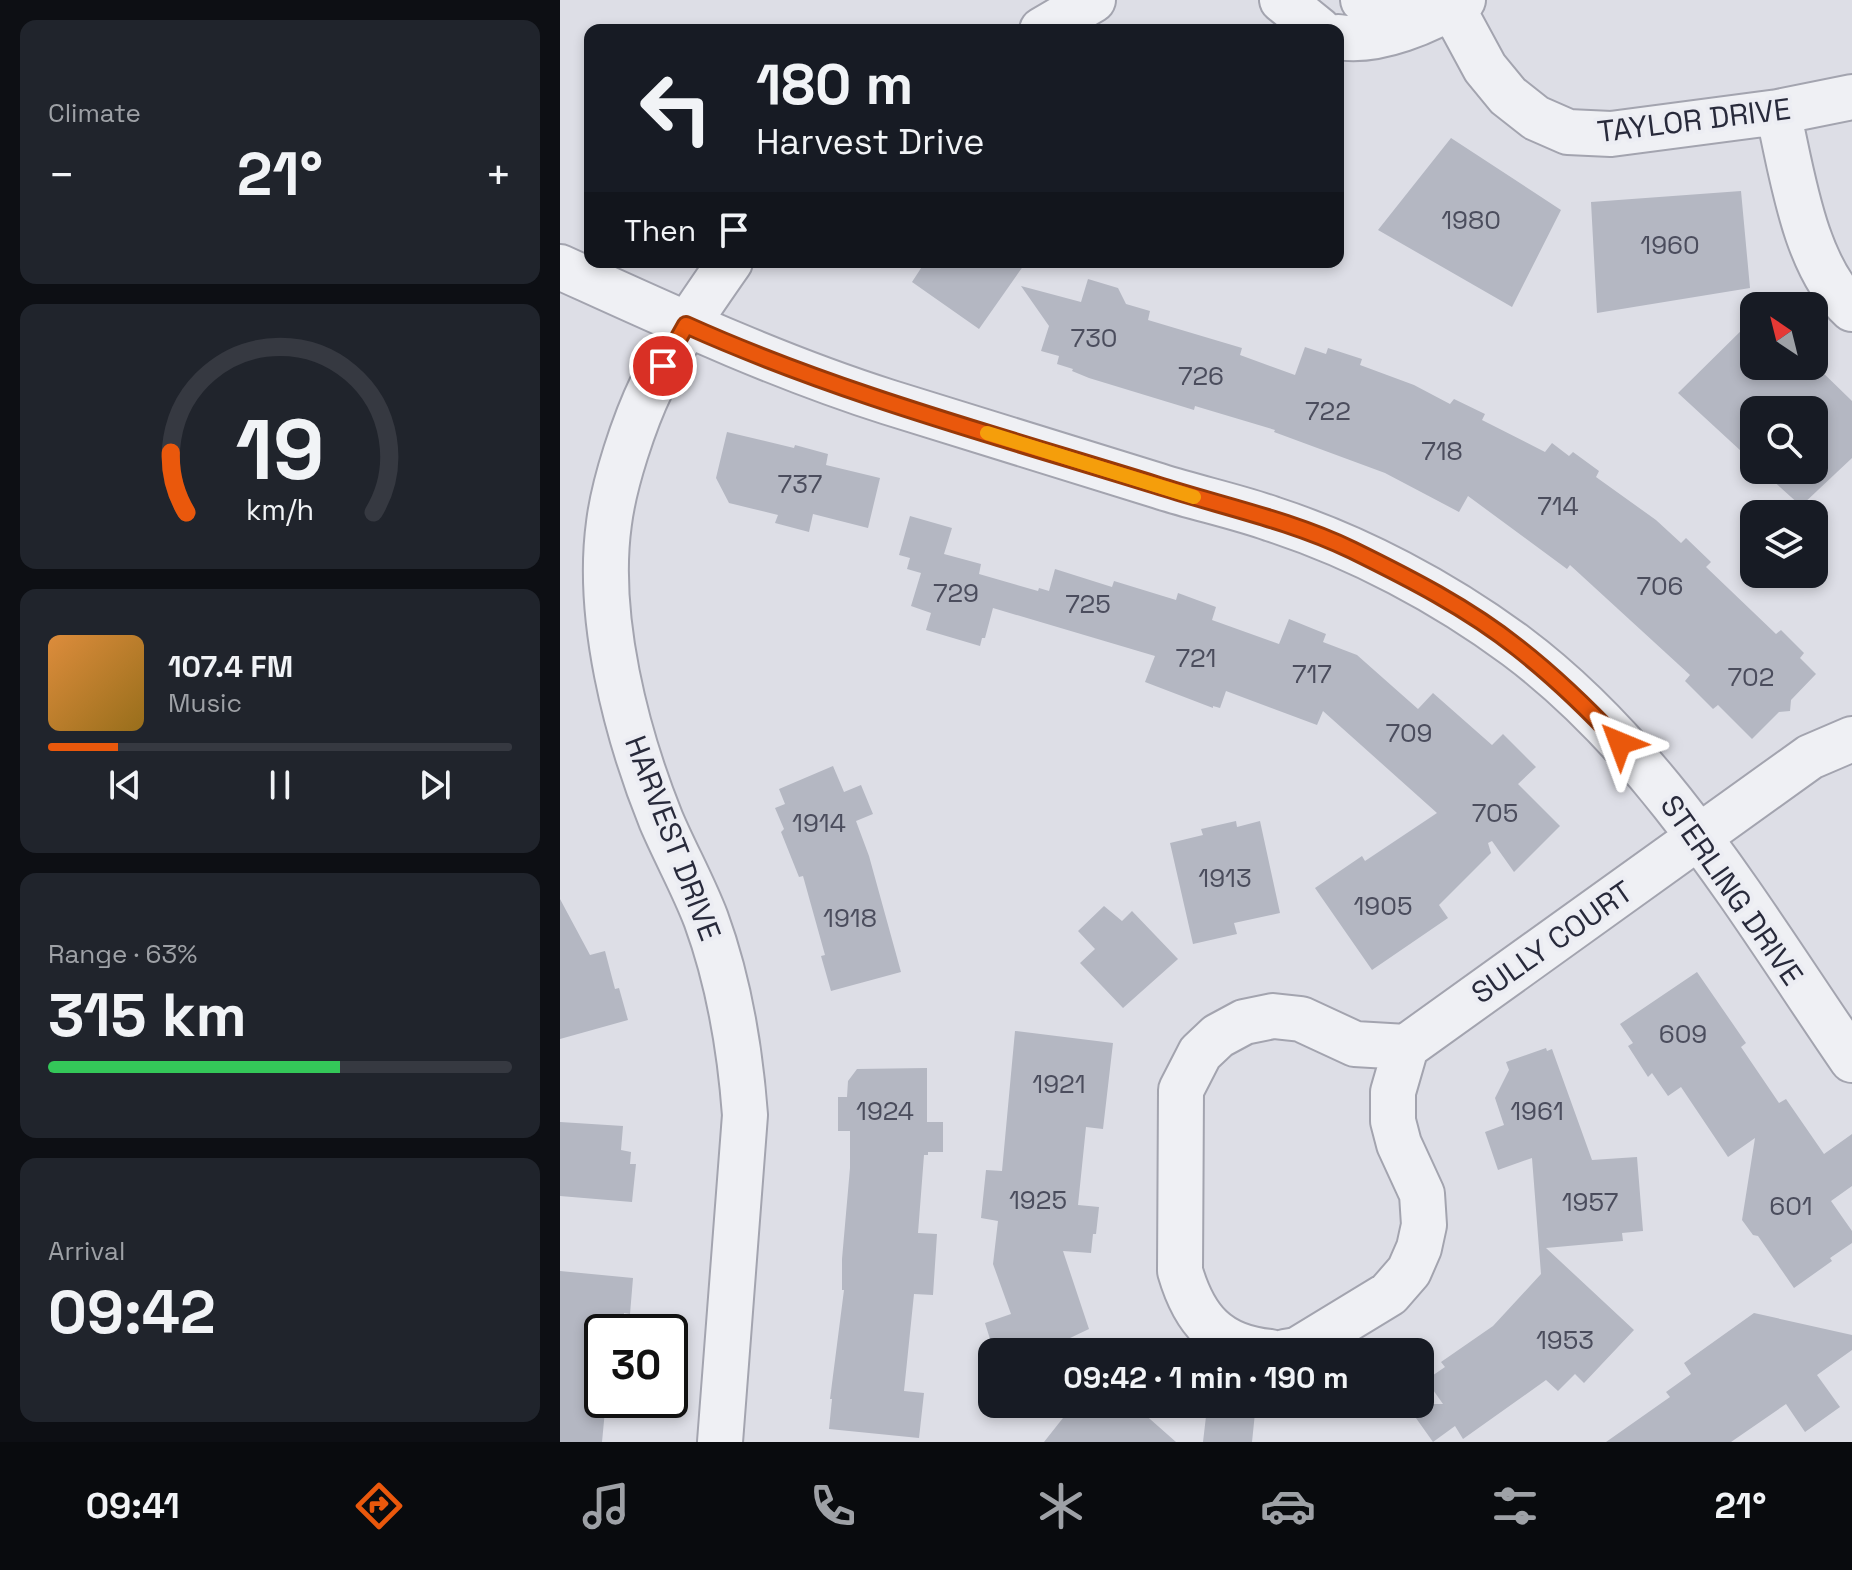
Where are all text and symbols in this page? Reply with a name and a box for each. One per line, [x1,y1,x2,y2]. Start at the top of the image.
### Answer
text: 180 m [756,49,913,120]
icon: left [624,56,728,160]
street label: TAYLOR DRIVE [1595,89,1793,151]
text: Climate [48,96,141,130]
text: Harvest Drive [756,119,985,165]
text: 21° [237,136,323,213]
text: − [48,147,75,203]
text: + [485,147,512,203]
house number: 1980 [1441,203,1501,237]
icon: arrive [712,208,756,252]
text: Then [624,211,696,250]
house number: 1960 [1640,228,1700,262]
north arrow [1740,292,1828,380]
map controls [1740,292,1828,588]
house number: 730 [1070,321,1118,355]
pin [629,332,697,400]
icon: arrive [641,344,685,388]
house number: 726 [1178,359,1224,393]
house number: 722 [1305,394,1351,428]
text: 19 [235,396,325,502]
button: search [1740,396,1828,484]
house number: 718 [1421,434,1463,468]
house number: 737 [777,467,823,501]
house number: 714 [1537,489,1579,523]
text: km/h [246,492,314,528]
button: layers [1740,500,1828,588]
house number: 706 [1636,569,1684,603]
house number: 729 [933,576,979,610]
house number: 725 [1065,587,1111,621]
house number: 721 [1176,641,1216,675]
text: 107.4 FM [168,647,293,686]
house number: 717 [1292,657,1332,691]
house number: 702 [1728,660,1774,694]
text: Music [168,686,242,720]
position arrow [1578,701,1662,785]
house number: 709 [1385,716,1433,750]
street label: HARVEST DRIVE [616,730,730,946]
icon: previous [103,763,147,807]
icon: pause [258,763,302,807]
icon: next [413,763,457,807]
street label: STERLING DRIVE [1652,787,1812,993]
house number: 705 [1472,796,1518,830]
house number: 1914 [792,806,846,840]
house number: 1913 [1198,861,1252,895]
street label: SULLY COURT [1464,872,1640,1012]
house number: 1905 [1353,889,1413,923]
house number: 1918 [823,901,877,935]
text: Range · 63% [48,937,197,971]
text: 315 km [48,977,247,1054]
house number: 609 [1659,1017,1707,1051]
house number: 1921 [1032,1067,1086,1101]
house number: 1924 [856,1094,914,1128]
house number: 1961 [1510,1094,1564,1128]
house number: 1925 [1009,1183,1067,1217]
house number: 1957 [1562,1185,1618,1219]
house number: 601 [1769,1189,1813,1223]
text: Arrival [48,1234,125,1268]
text: 09:42 [48,1274,216,1351]
speed limit sign: 30 [584,1314,688,1418]
house number: 1953 [1536,1323,1594,1357]
text: 09:42 · 1 min · 190 m [1063,1358,1349,1397]
icon: directions [351,1478,407,1534]
icon: music [578,1478,634,1534]
icon: phone [805,1478,861,1534]
icon: climate [1033,1478,1089,1534]
icon: car [1260,1478,1316,1534]
icon: filters [1487,1478,1543,1534]
text: 09:41 [86,1483,180,1529]
text: 21° [1714,1483,1766,1529]

